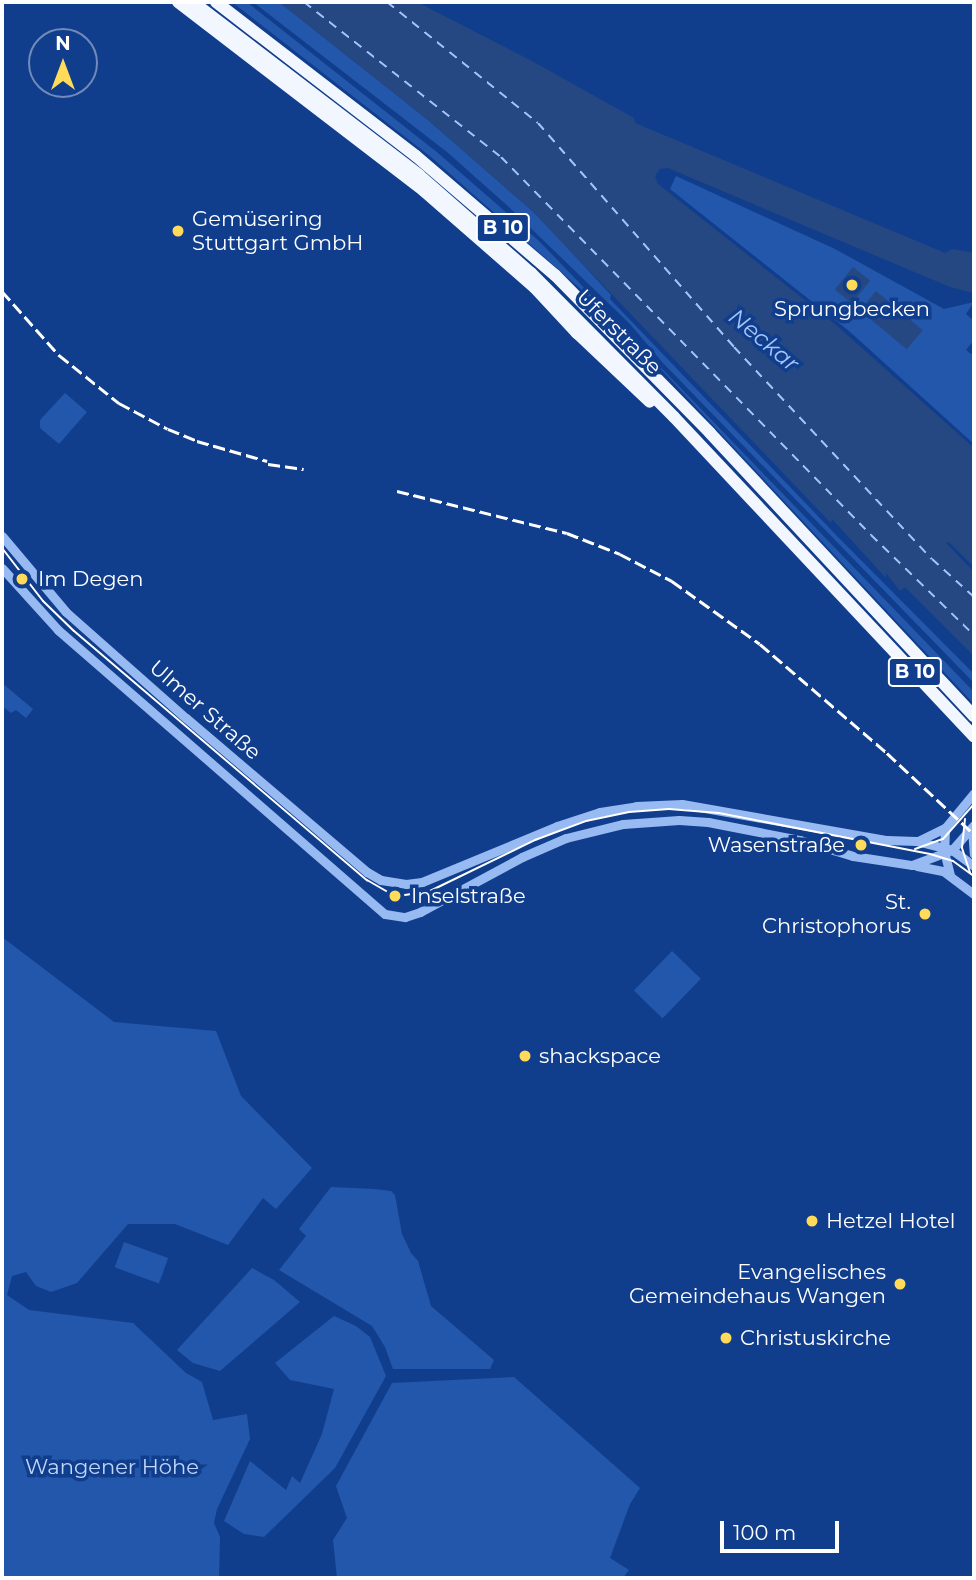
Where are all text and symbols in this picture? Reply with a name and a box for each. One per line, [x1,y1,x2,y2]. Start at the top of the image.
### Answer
north arrow [28,28,98,98]
text: N [55,32,71,55]
place label: Gemüsering Stuttgart GmbH [192,206,363,256]
road number: B 10 [475,212,531,244]
marker: Gemüsering Stuttgart GmbH [170,223,186,239]
marker: Sprungbecken [844,277,860,293]
street label: Uferstraße [571,284,667,380]
place label: Sprungbecken [774,296,930,322]
water label: Neckar [723,303,805,377]
place label: Im Degen [38,566,143,592]
marker: Im Degen [12,569,32,589]
street label: Ulmer Straße [144,655,266,765]
road number: B 10 [887,656,943,688]
place label: Wasenstraße [708,832,845,858]
marker: Wasenstraße [851,835,871,855]
place label: Inselstraße [411,883,526,909]
marker: Inselstraße [385,886,405,906]
place label: St. Christophorus [762,889,911,939]
marker: St. Christophorus [917,906,933,922]
place label: shackspace [539,1043,661,1069]
marker: shackspace [517,1048,533,1064]
place label: Hetzel Hotel [826,1208,955,1234]
marker: Hetzel Hotel [804,1213,820,1229]
place label: Evangelisches Gemeindehaus Wangen [629,1259,886,1309]
marker: Evangelisches Gemeindehaus Wangen [892,1276,908,1292]
place label: Christuskirche [740,1325,891,1351]
marker: Christuskirche [718,1330,734,1346]
park label: Wangener Höhe [25,1454,199,1480]
scale bar [724,1506,843,1550]
text: 100 m [733,1520,796,1545]

